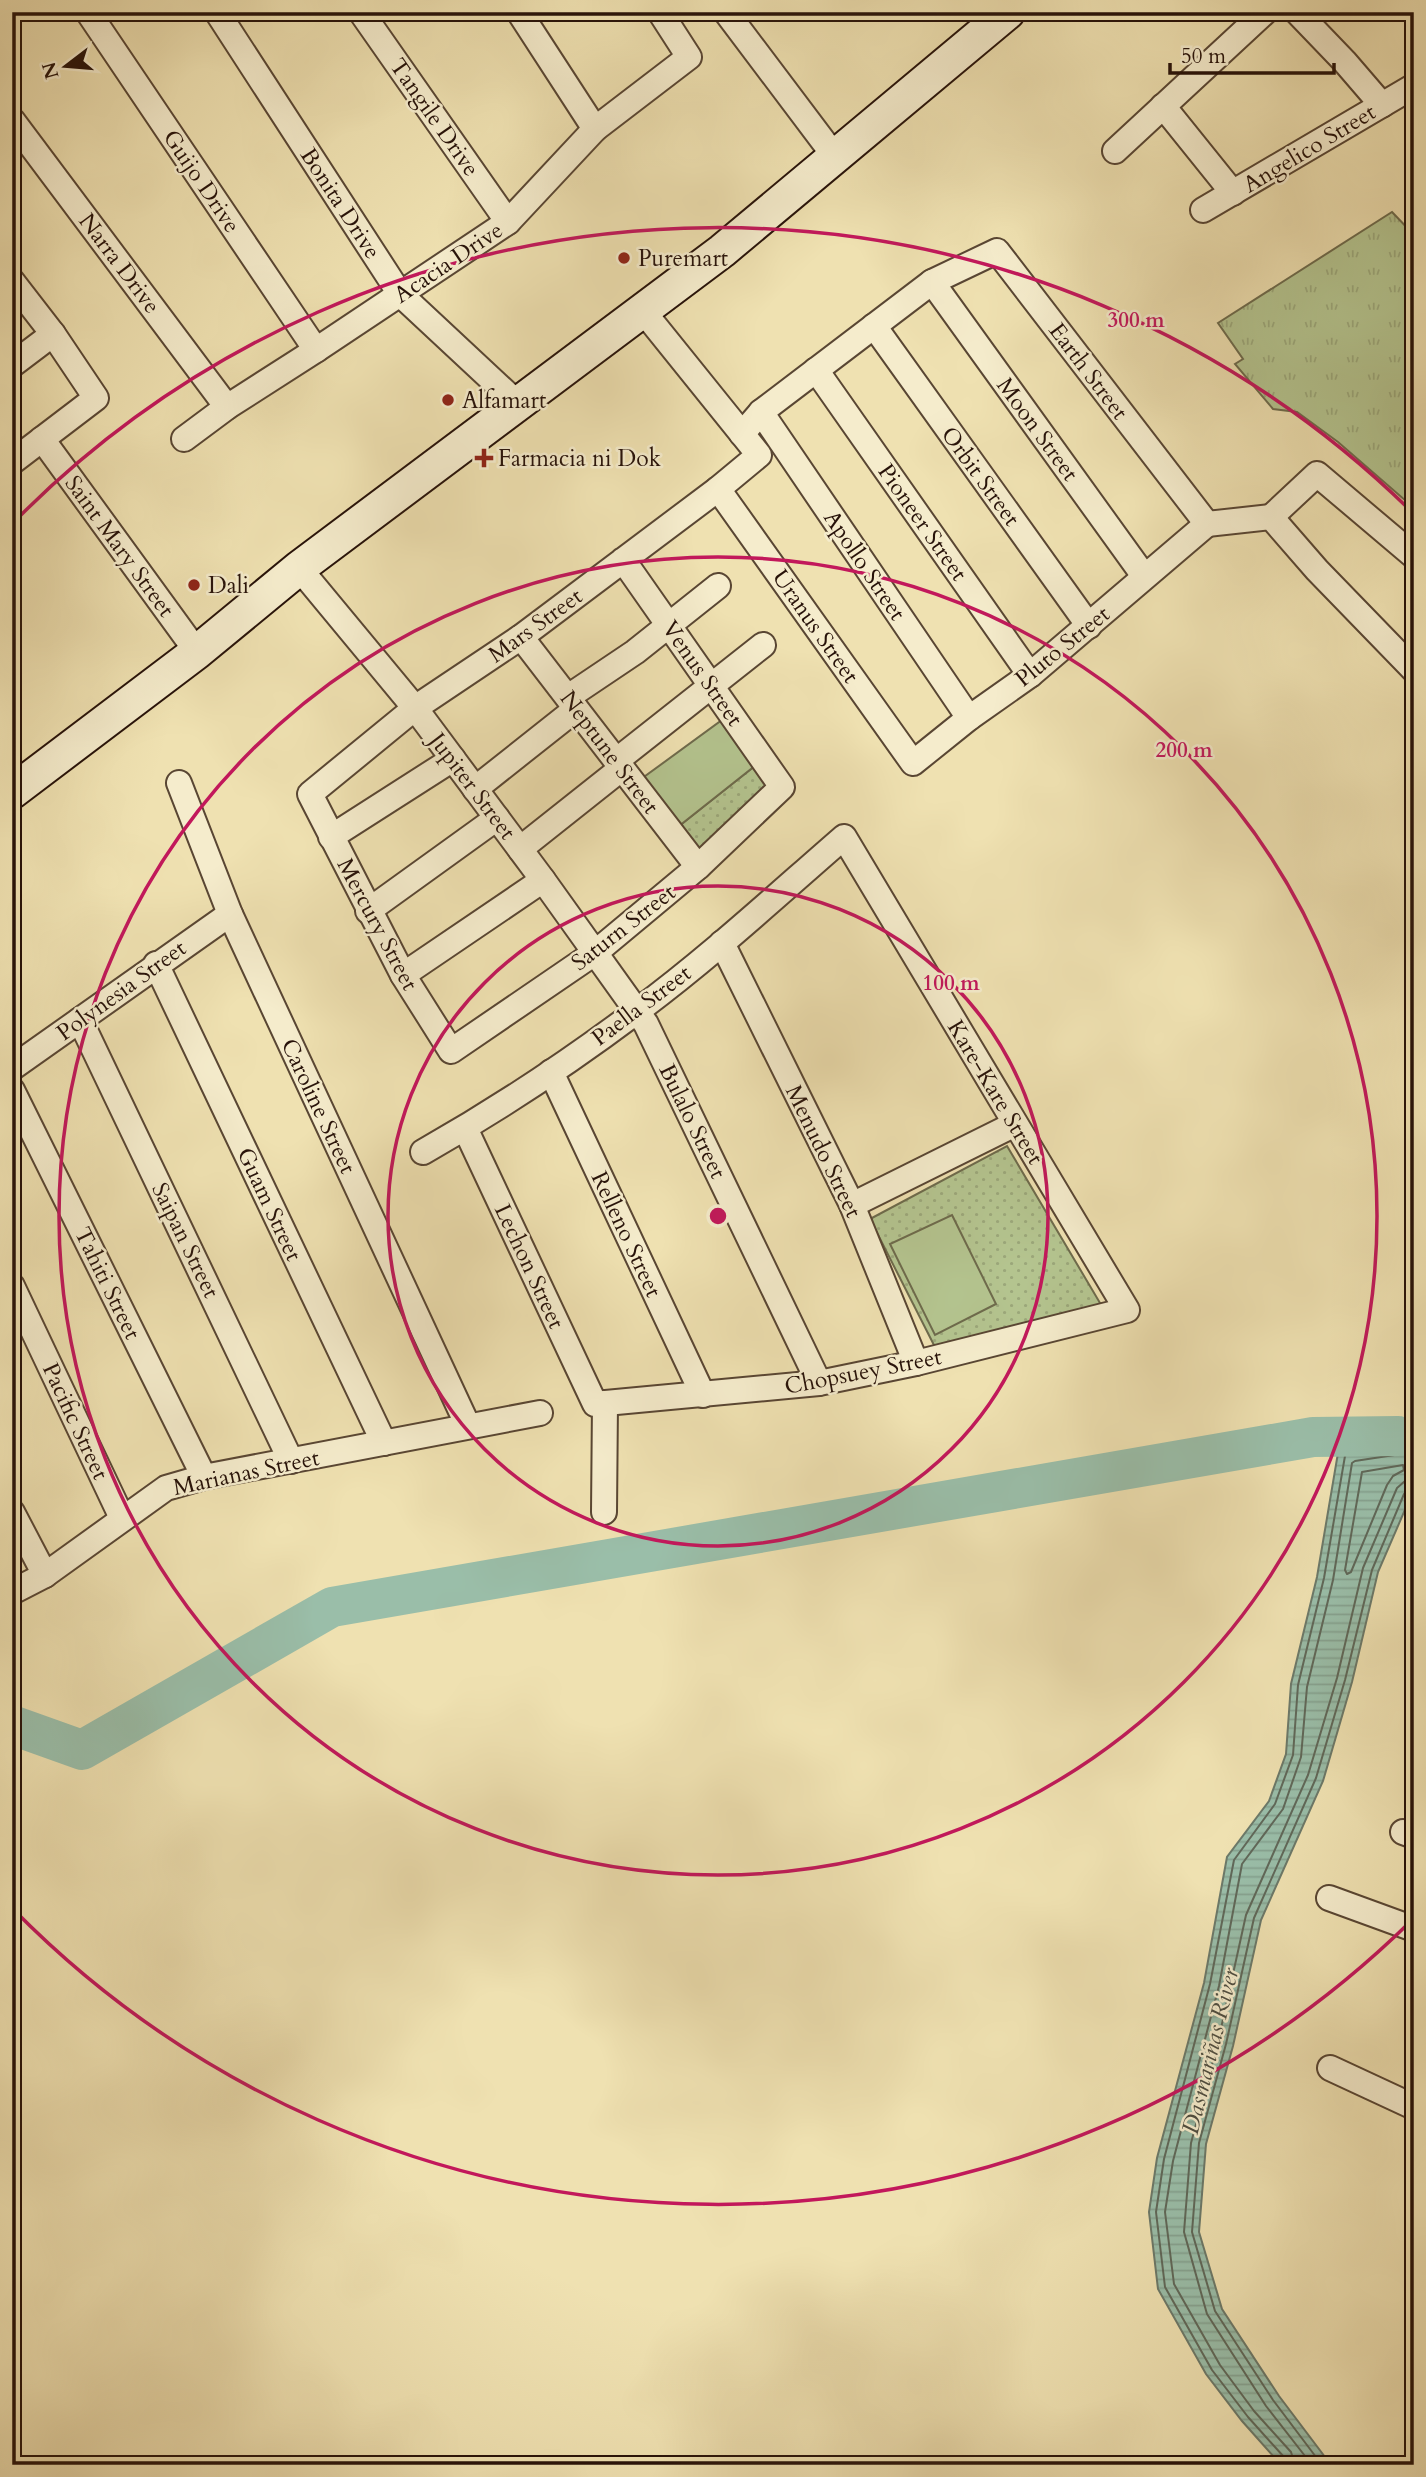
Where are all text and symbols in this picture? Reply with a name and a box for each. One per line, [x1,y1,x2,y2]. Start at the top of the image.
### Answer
north arrow [32,32,102,102]
scale bar [1170,32,1335,76]
text: 50 m [1181,42,1226,71]
street label: Tangile Drive [383,52,487,182]
text: N [36,58,65,82]
street label: Angelico Street [1237,97,1381,200]
street label: Guijo Drive [156,124,247,239]
street label: Bonita Drive [293,142,388,265]
street label: Narra Drive [72,207,168,320]
street label: Acacia Drive [388,214,509,310]
place label: Puremart [638,243,728,274]
marker: Puremart [616,250,632,266]
text: 300 m [1107,306,1165,335]
street label: Earth Street [1042,316,1135,426]
street label: Moon Street [989,371,1086,487]
place label: Alfamart [462,385,546,416]
marker: Alfamart [440,392,456,408]
street label: Orbit Street [934,420,1027,532]
place label: Farmacia ni Dok [498,443,662,474]
marker: Farmacia ni Dok [476,450,492,466]
street label: Pioneer Street [871,458,974,587]
street label: Saint Mary Street [58,469,182,623]
street label: Apollo Street [816,504,913,626]
street label: Uranus Street [765,563,866,689]
place label: Dali [208,570,249,601]
marker: Dali [186,577,202,593]
street label: Mars Street [482,581,589,670]
street label: Pluto Street [1009,599,1116,694]
street label: Venus Street [655,614,750,732]
street label: Neptune Street [553,684,666,820]
street label: Jupiter Street [420,724,523,846]
text: 200 m [1155,736,1213,765]
street label: Mercury Street [330,853,425,996]
street label: Saturn Street [565,877,682,978]
street label: Polynesia Street [50,933,192,1048]
street label: Paella Street [585,958,697,1053]
text: 100 m [922,969,980,998]
street label: Kare-Kare Street [940,1014,1051,1170]
street label: Caroline Street [274,1034,363,1179]
street label: Bulalo Street [651,1059,734,1184]
street label: Menudo Street [778,1080,869,1223]
street label: Guam Street [230,1142,309,1266]
street label: Relleno Street [584,1166,669,1302]
street label: Saipan Street [144,1177,227,1303]
street label: Lechon Street [487,1199,572,1334]
centre of rings [706,1204,730,1228]
street label: Tahiti Street [67,1222,148,1344]
street label: Chopsuey Street [782,1341,944,1402]
street label: Pacific Street [35,1358,116,1485]
street label: Marianas Street [170,1442,322,1503]
water label: Dasmariñas River [1174,1963,1247,2138]

